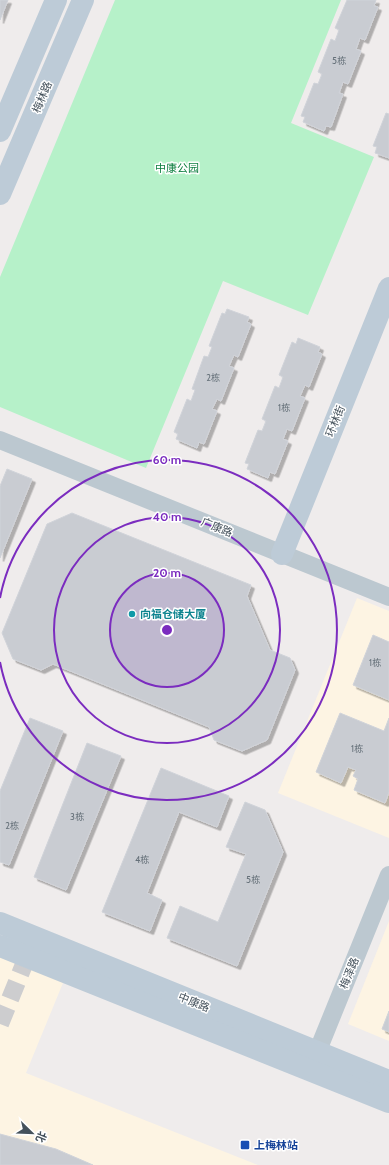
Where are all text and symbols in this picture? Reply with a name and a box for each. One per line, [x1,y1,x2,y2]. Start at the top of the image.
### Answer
house number: 5栋 [332,55,346,66]
street label: 梅林路 [29,79,55,115]
park label: 中康公园 [155,161,199,175]
house number: 2栋 [206,372,220,383]
house number: 1栋 [278,402,290,413]
street label: 环林街 [322,403,348,439]
text: 60 m [153,452,181,467]
text: 40 m [152,509,182,524]
street label: 广康路 [199,514,235,540]
text: 20 m [153,565,181,580]
place label: 向福仓储大厦 [140,607,206,621]
marker: 向福仓储大厦 [127,609,137,619]
centre of rings [160,623,174,637]
house number: 1栋 [369,657,381,668]
house number: 1栋 [351,743,363,754]
house number: 3栋 [70,811,84,822]
house number: 2栋 [5,820,19,831]
house number: 4栋 [135,854,149,865]
house number: 5栋 [246,874,260,885]
street label: 梅泽路 [336,955,362,991]
street label: 中康路 [176,989,212,1015]
north arrow [12,1113,52,1153]
text: 北 [33,1129,50,1145]
place label: 上梅林站 [254,1138,298,1152]
marker: 上梅林站 [239,1139,251,1151]

